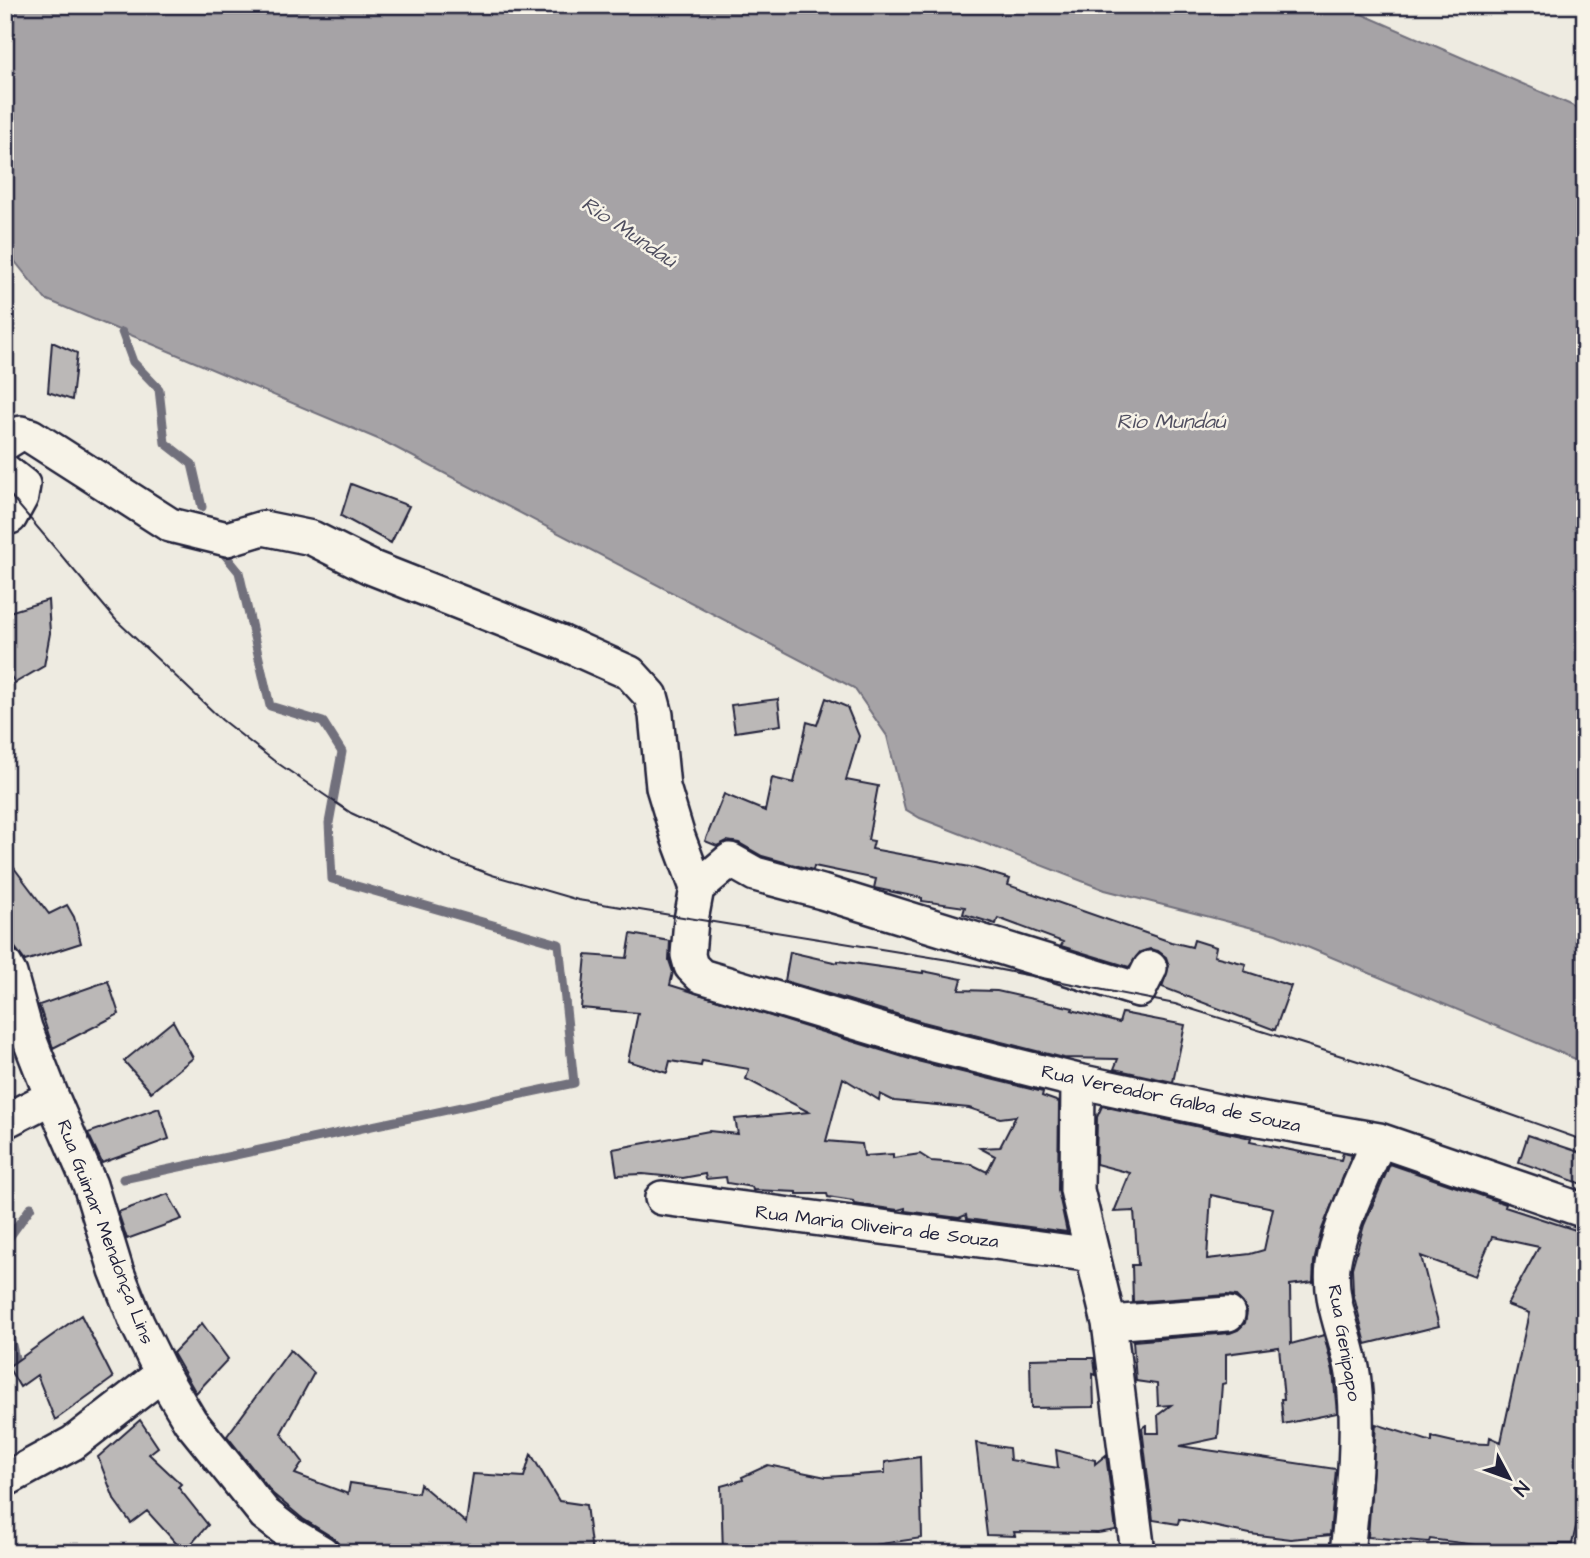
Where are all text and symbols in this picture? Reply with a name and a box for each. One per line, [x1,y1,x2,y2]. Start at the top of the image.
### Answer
water label: Rio Mundaú [576,189,683,275]
water label: Rio Mundaú [1116,407,1227,436]
street label: Rua Vereador Galba de Souza [1039,1058,1304,1140]
street label: Rua Guimar Mendonça Lins [50,1116,160,1348]
street label: Rua Maria Oliveira de Souza [754,1199,1001,1255]
street label: Rua Genipapo [1320,1283,1368,1404]
north arrow [1474,1442,1544,1512]
text: N [1507,1475,1535,1502]

